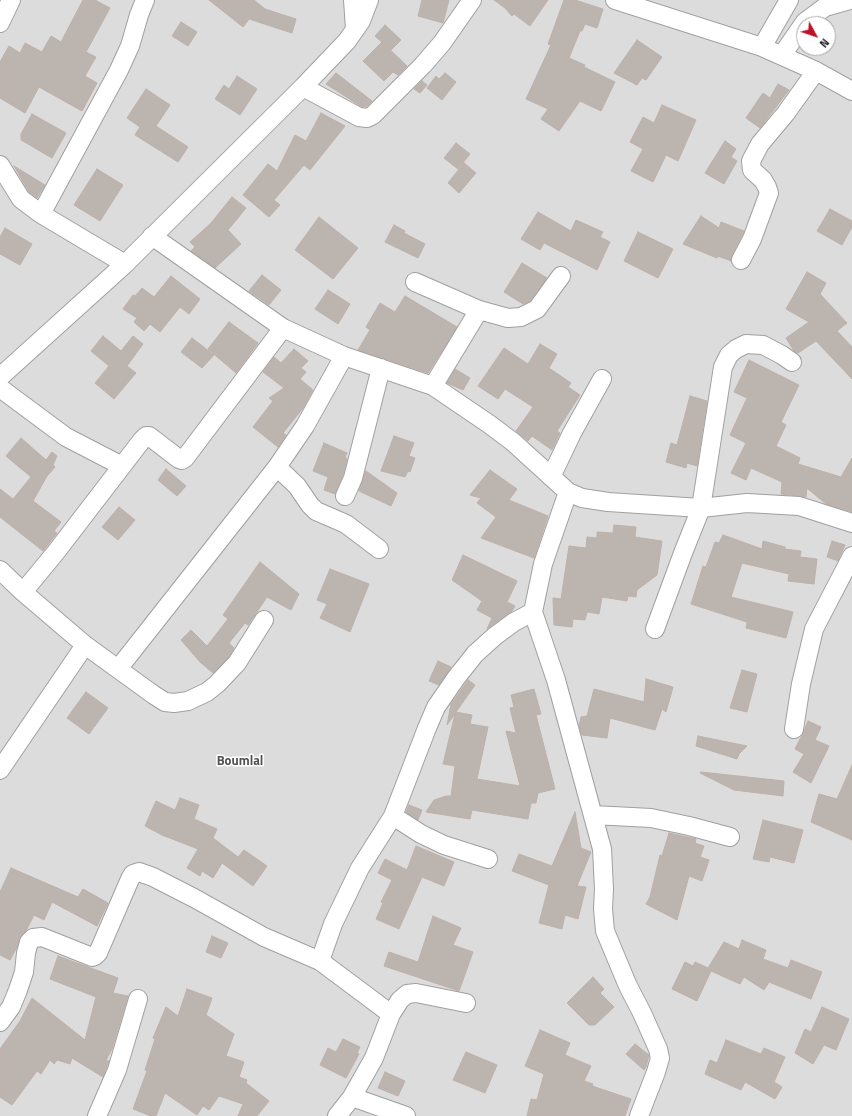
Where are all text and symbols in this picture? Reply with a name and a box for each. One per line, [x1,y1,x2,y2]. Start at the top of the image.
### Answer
north arrow [796,16,836,56]
text: N [816,35,833,51]
district label: Boumlal [217,754,263,770]

